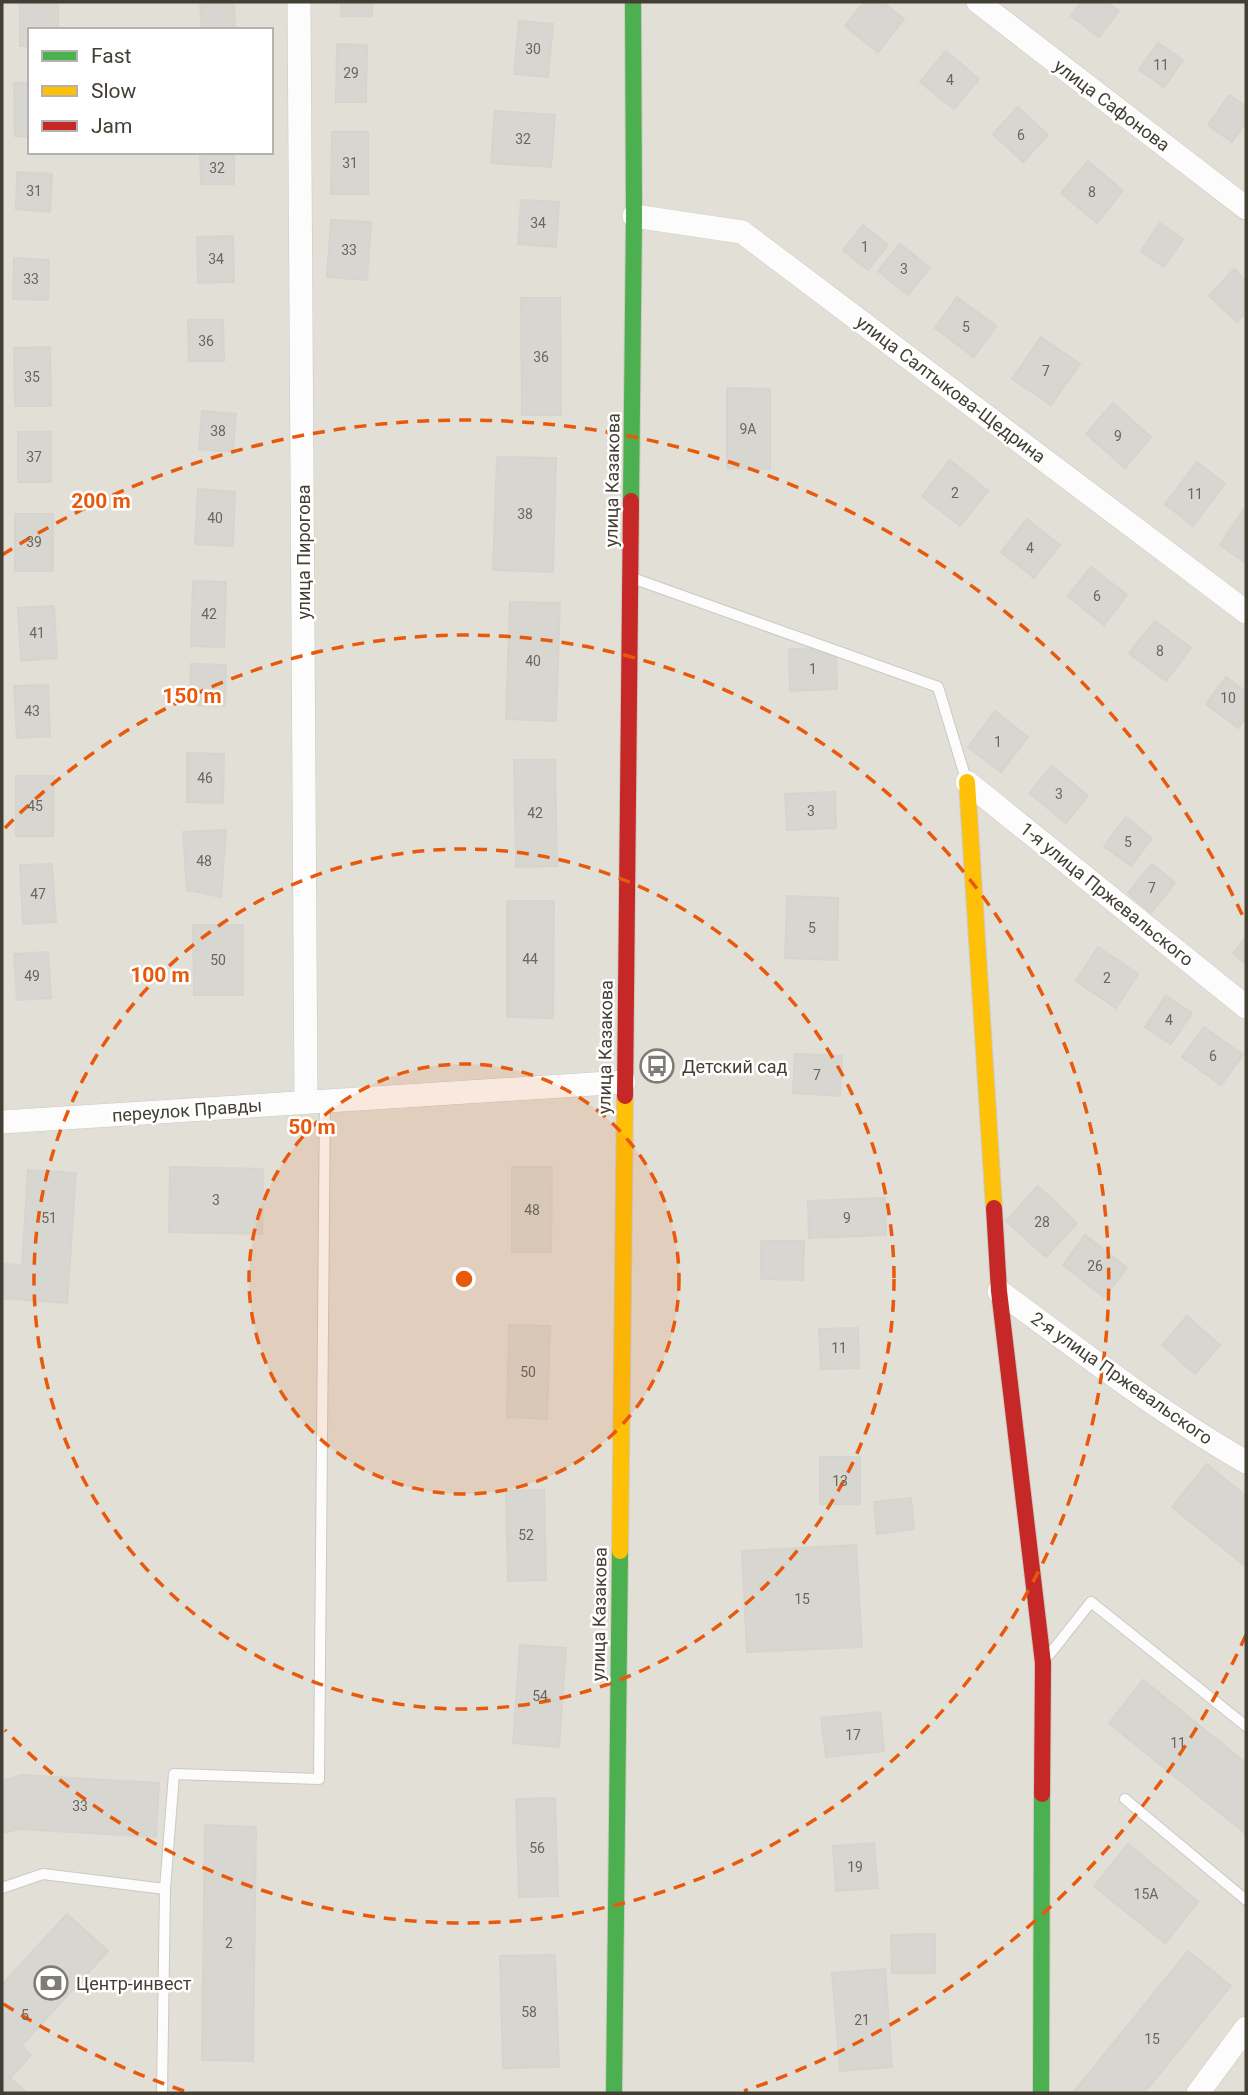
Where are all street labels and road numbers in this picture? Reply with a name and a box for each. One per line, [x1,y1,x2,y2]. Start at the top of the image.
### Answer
street label: улица Сафонова [1050,55,1174,155]
street label: улица Салтыкова-Щедрина [852,311,1050,467]
street label: улица Казакова [600,413,624,547]
street label: улица Пирогова [293,484,314,620]
street label: 1-я улица Пржевальского [1016,818,1198,970]
street label: улица Казакова [593,980,617,1114]
street label: переулок Правды [111,1094,263,1126]
street label: 2-я улица Пржевальского [1027,1307,1217,1449]
street label: улица Казакова [587,1547,611,1681]

